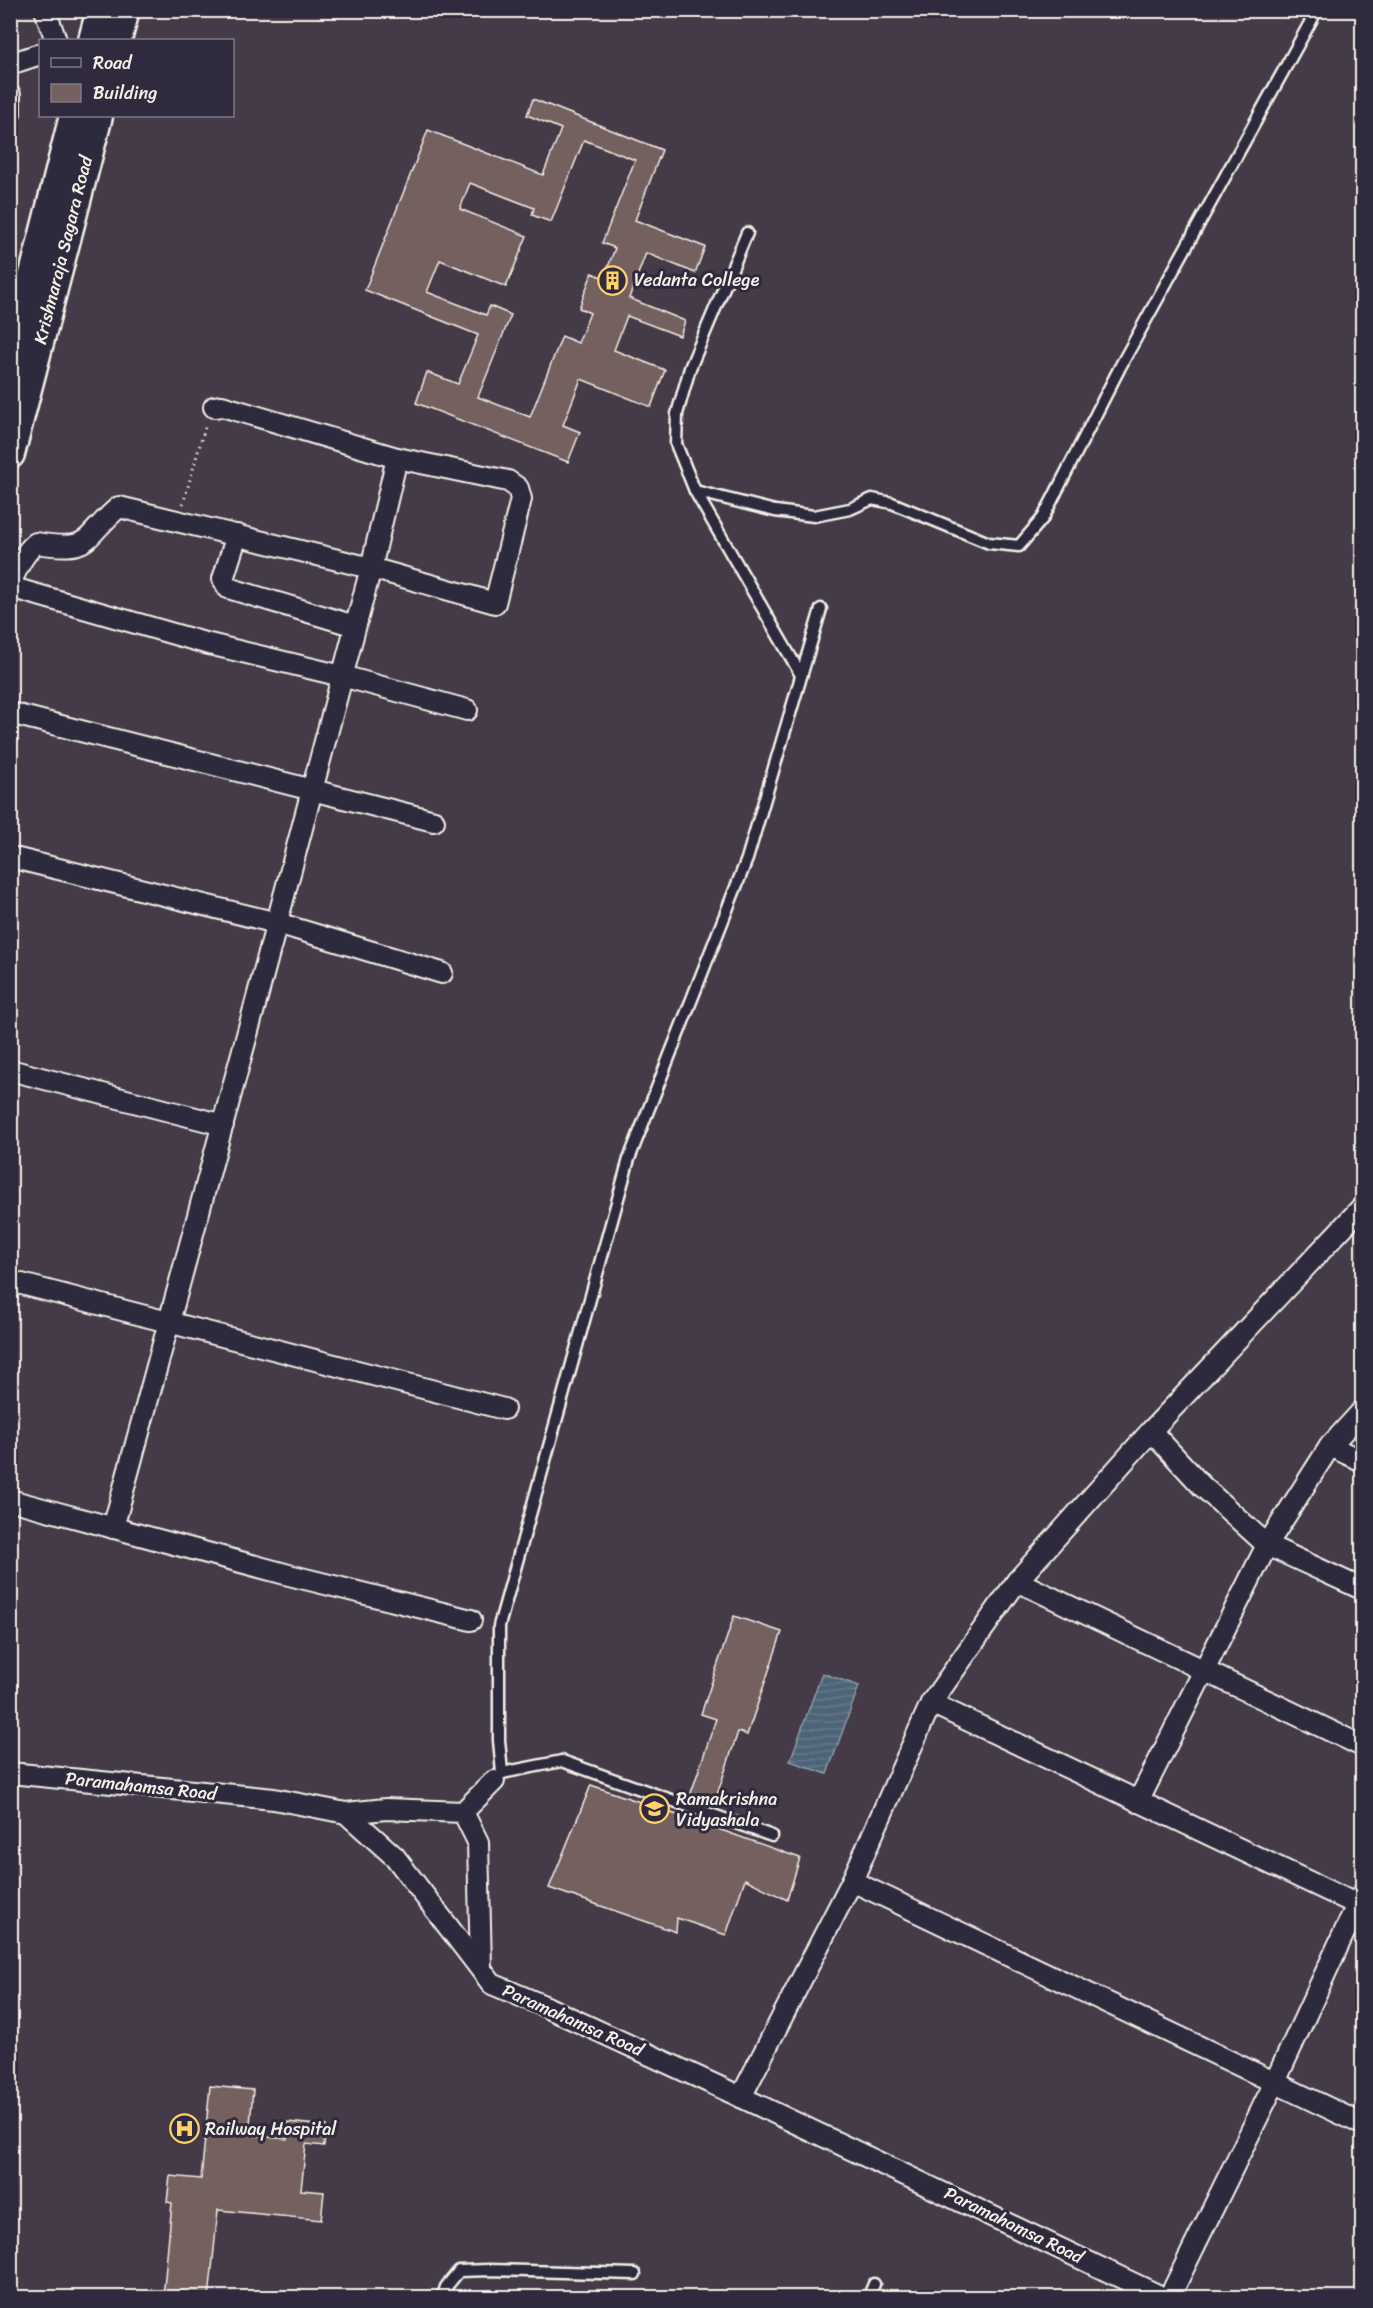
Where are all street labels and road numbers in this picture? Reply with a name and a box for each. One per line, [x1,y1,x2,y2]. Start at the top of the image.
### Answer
street label: Krishnaraja Sagara Road [24,151,102,348]
street label: Paramahamsa Road [64,1762,220,1810]
street label: Paramahamsa Road [497,1974,650,2066]
street label: Paramahamsa Road [939,2177,1091,2273]

